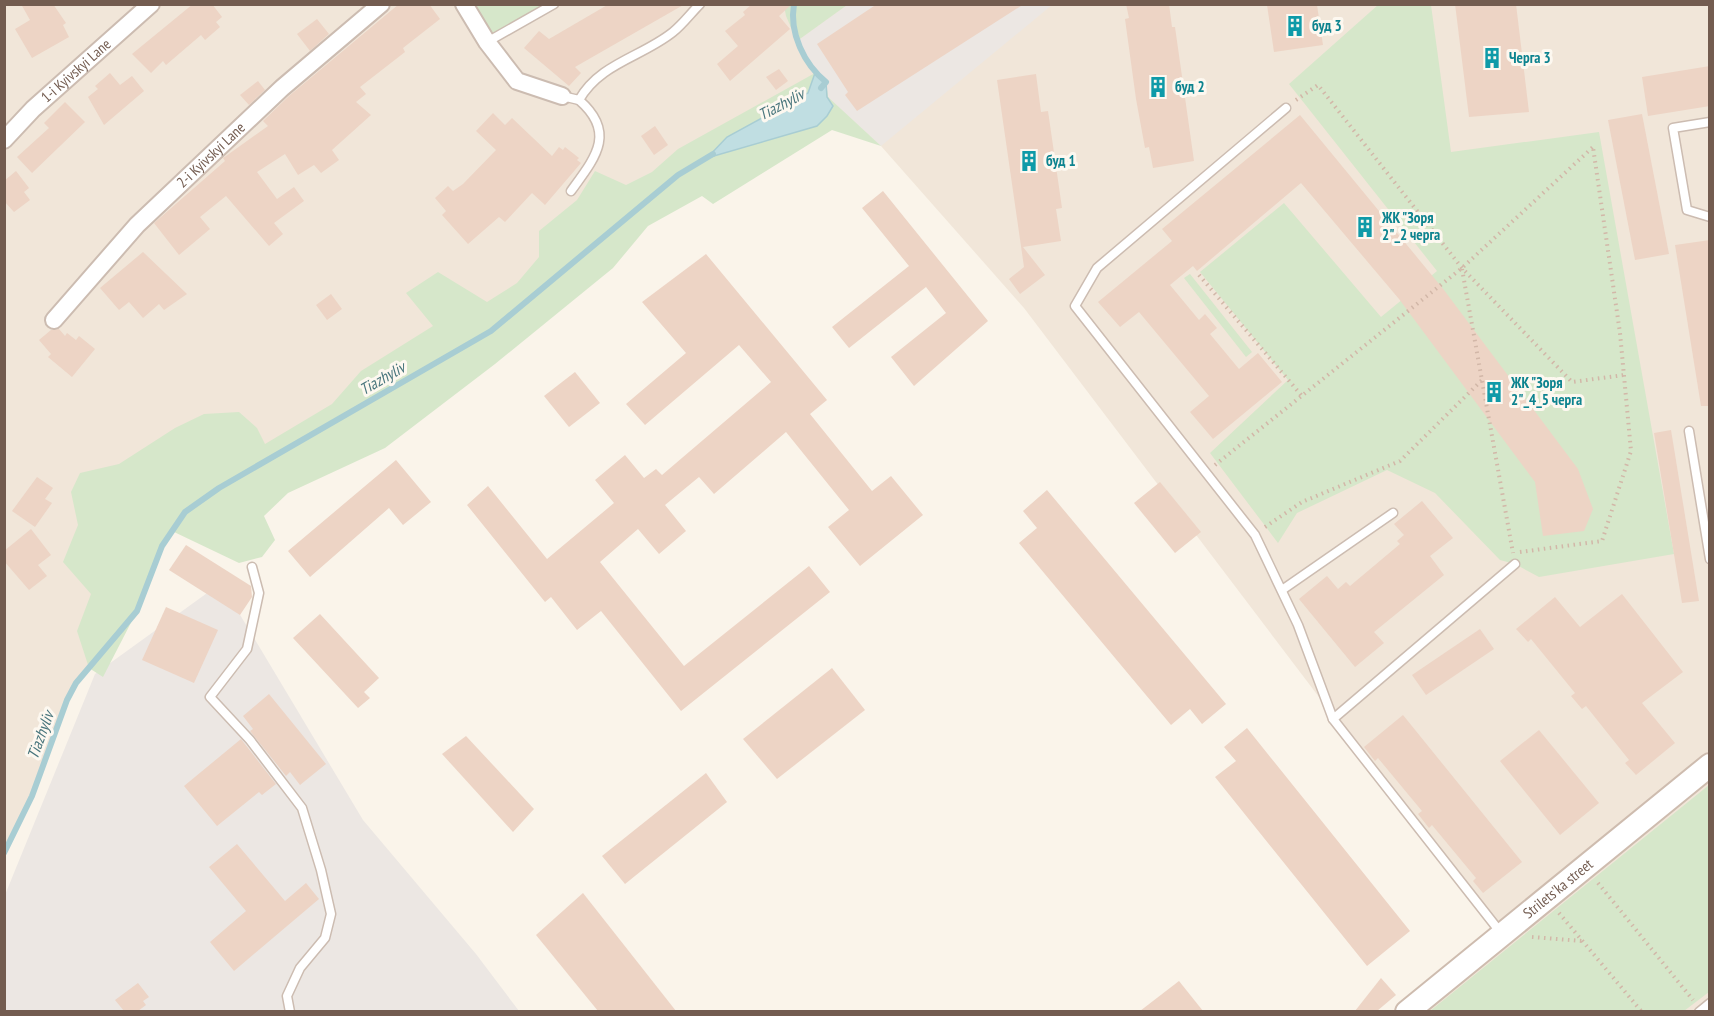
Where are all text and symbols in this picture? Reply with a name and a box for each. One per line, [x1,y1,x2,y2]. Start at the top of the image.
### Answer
building icon: буд 3 [1283,14,1307,38]
place label: буд 3 [1312,16,1342,35]
street label: 1-i Kyivskyi Lane [37,34,114,106]
building icon: Черга 3 [1480,46,1504,70]
place label: Черга 3 [1509,48,1551,67]
building icon: буд 2 [1146,75,1170,99]
place label: буд 2 [1175,77,1205,96]
water label: Tiazhyliv [755,82,810,124]
street label: 2-i Kyivskyi Lane [173,118,249,191]
building icon: буд 1 [1017,149,1041,173]
place label: буд 1 [1046,151,1076,170]
place label: ЖК "Зоря 2"_2 черга [1381,208,1440,244]
building icon: ЖК "Зоря 2"_2 черга [1353,215,1377,239]
water label: Tiazhyliv [356,356,411,399]
place label: ЖК "Зоря 2"_4_5 черга [1510,373,1582,409]
building icon: ЖК "Зоря 2"_4_5 черга [1482,380,1506,404]
water label: Tiazhyliv [22,706,59,762]
street label: Strilets'ka street [1519,854,1597,922]

